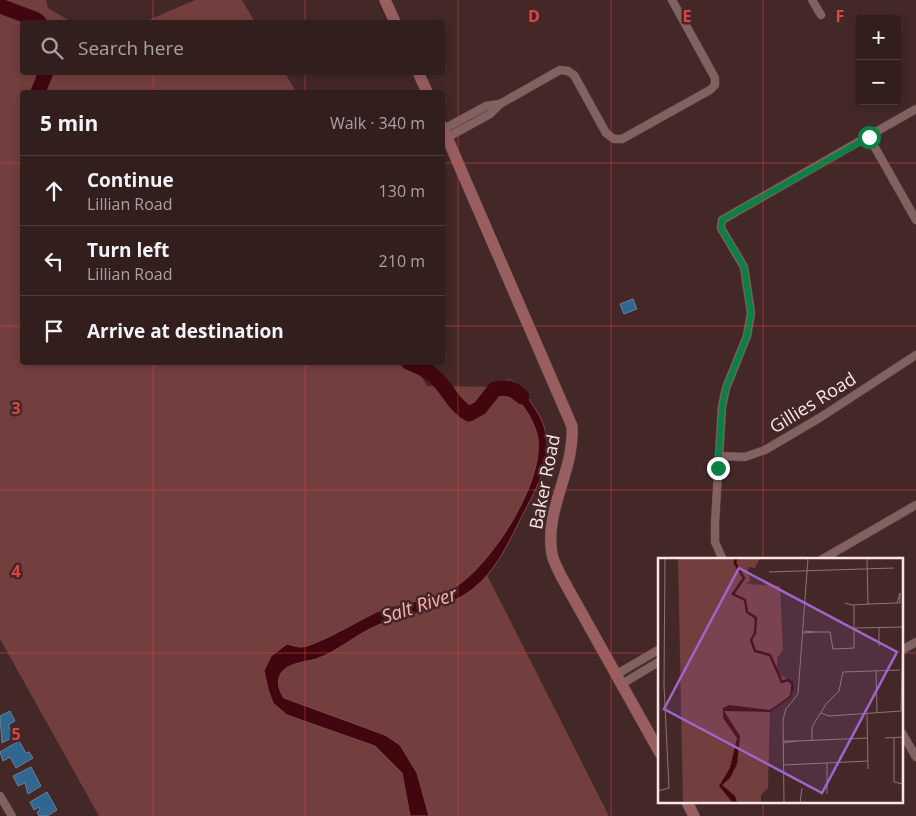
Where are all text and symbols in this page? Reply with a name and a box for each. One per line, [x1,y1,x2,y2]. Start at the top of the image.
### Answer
text: D [528,5,540,27]
text: E [683,5,692,27]
text: F [836,5,844,27]
map controls [856,15,901,105]
button: + [856,15,901,60]
search box [20,20,445,75]
icon: search [38,34,66,62]
text: Search here [78,35,184,61]
button: − [856,60,901,105]
text: 5 min [40,109,98,137]
text: Walk · 340 m [330,112,425,134]
route start [858,126,881,149]
text: Continue [87,167,174,193]
icon: ahead [40,177,68,205]
text: 130 m [379,180,425,202]
text: Lillian Road [87,193,173,215]
text: Turn left [87,237,169,263]
icon: left [40,247,68,275]
text: 210 m [379,250,425,272]
text: Lillian Road [87,263,173,285]
icon: arrive [40,317,68,345]
text: Arrive at destination [87,318,284,344]
street label: Gillies Road [765,366,860,438]
text: 3 [11,397,21,419]
street label: Baker Road [523,432,565,531]
route end [707,457,730,480]
inset map [658,558,904,804]
text: 4 [11,560,21,582]
water label: Salt River [378,580,461,629]
text: 5 [11,723,21,745]

